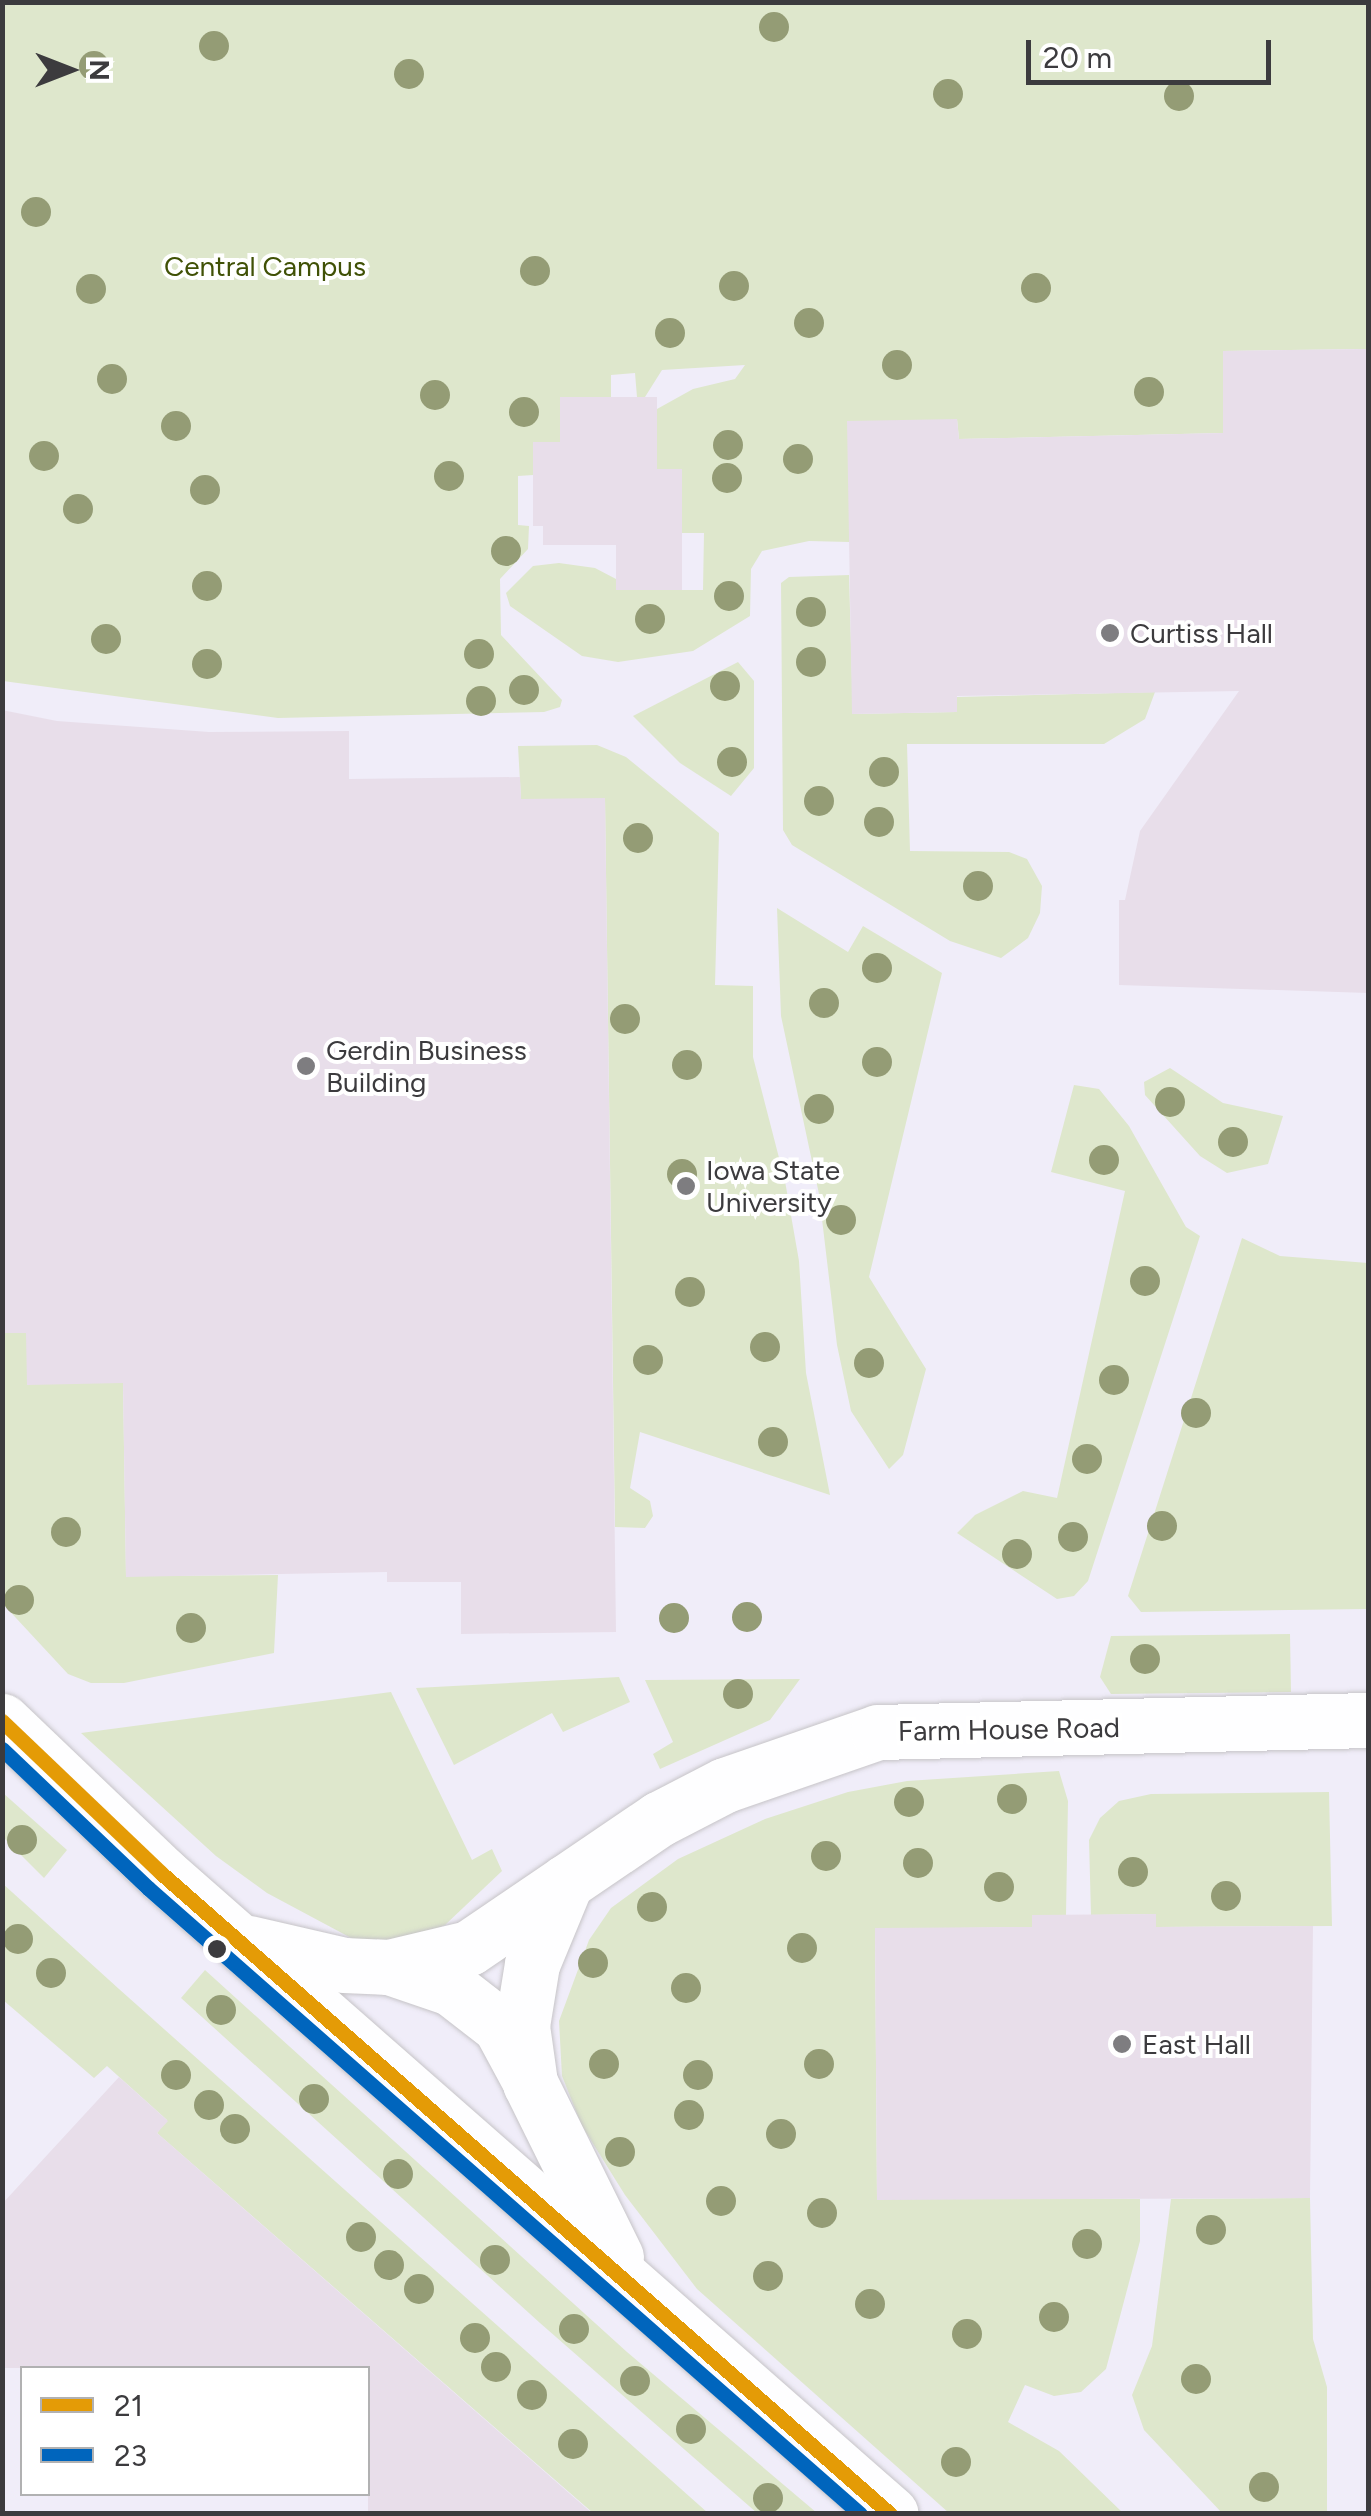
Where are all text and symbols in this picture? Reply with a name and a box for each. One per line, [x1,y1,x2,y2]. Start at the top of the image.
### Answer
north arrow [20,20,120,120]
scale bar [1031,20,1276,82]
text: 20 m [1043,39,1112,76]
text: N [83,59,117,81]
park label: Central Campus [164,249,366,283]
place label: Curtiss Hall [1130,616,1273,650]
marker: Curtiss Hall [1099,622,1121,644]
place label: Gerdin Business Building [326,1033,527,1099]
marker: Gerdin Business Building [295,1055,317,1077]
place label: Iowa State University [706,1153,840,1219]
marker: Iowa State University [675,1175,697,1197]
street label: Farm House Road [898,1710,1120,1748]
unlabelled marker [207,1939,227,1959]
place label: East Hall [1142,2027,1251,2061]
marker: East Hall [1111,2033,1133,2055]
legend [20,2366,370,2496]
text: 21 [114,2387,143,2424]
text: 23 [114,2437,147,2474]

